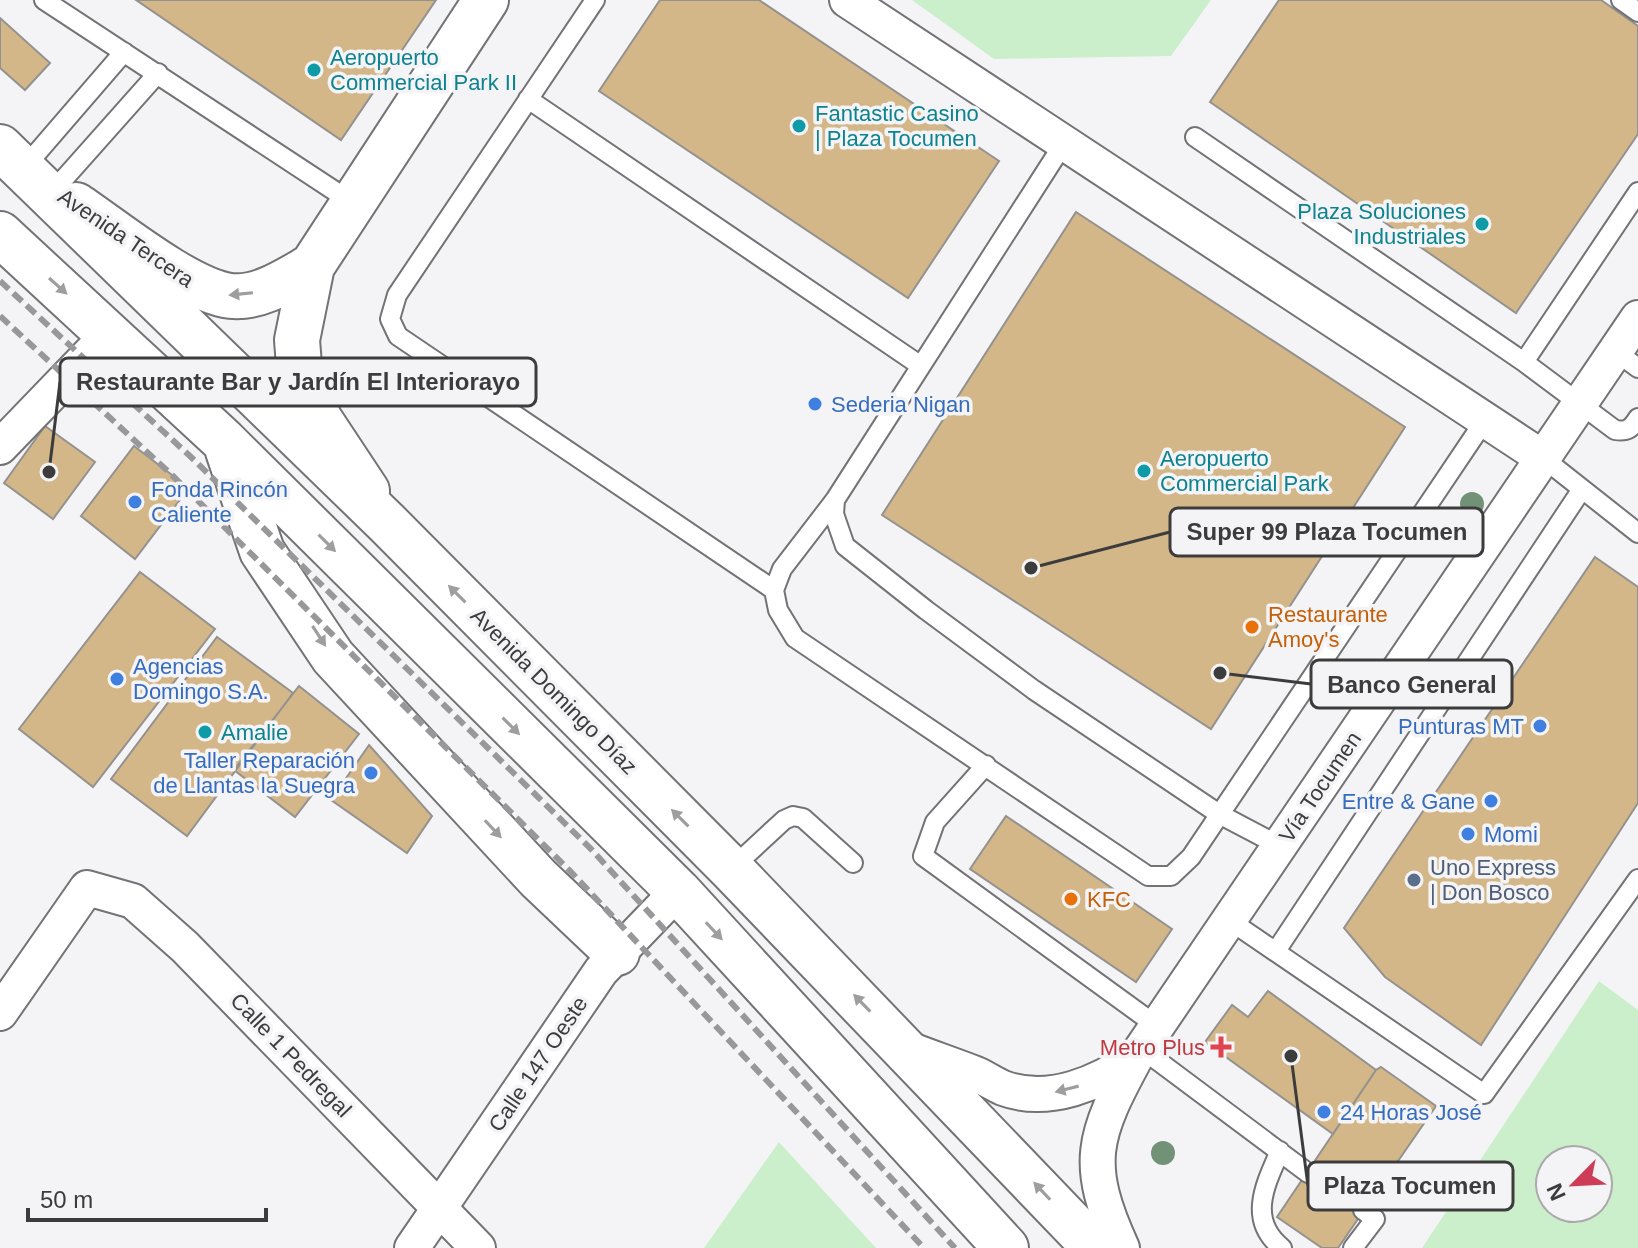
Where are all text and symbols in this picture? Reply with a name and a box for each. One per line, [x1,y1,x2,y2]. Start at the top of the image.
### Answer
place label: Aeropuerto Commercial Park II [330,45,517,95]
marker: Aeropuerto Commercial Park II [305,61,323,79]
place label: Fantastic Casino | Plaza Tocumen [815,101,979,151]
marker: Fantastic Casino | Plaza Tocumen [790,117,808,135]
street label: Avenida Tercera [53,183,199,293]
place label: Plaza Soluciones Industriales [1297,199,1466,249]
marker: Plaza Soluciones Industriales [1473,215,1491,233]
one-way arrow [48,277,67,295]
one-way arrow [228,287,253,300]
callout: Restaurante Bar y Jardín El Interiorayo [60,358,536,406]
text: Restaurante Bar y Jardín El Interiorayo [76,368,520,395]
place label: Sederia Nigan [831,392,970,417]
marker: Sederia Nigan [806,395,824,413]
place label: Aeropuerto Commercial Park [1160,446,1330,496]
marker: Aeropuerto Commercial Park [1135,462,1153,480]
place label: Fonda Rincón Caliente [151,477,288,527]
marker: Fonda Rincón Caliente [126,493,144,511]
callout: Super 99 Plaza Tocumen [1170,508,1483,556]
text: Super 99 Plaza Tocumen [1187,518,1467,545]
one-way arrow [317,533,336,552]
one-way arrow [448,585,467,604]
place label: Restaurante Amoy's [1268,602,1388,652]
street label: Avenida Domingo Díaz [466,603,642,779]
marker: Restaurante Amoy's [1243,618,1261,636]
one-way arrow [311,625,325,647]
place label: Agencias Domingo S.A. [133,654,269,704]
callout: Banco General [1311,660,1512,708]
marker: Agencias Domingo S.A. [108,670,126,688]
text: Banco General [1327,671,1497,698]
place label: Punturas MT [1398,714,1524,739]
one-way arrow [502,716,520,735]
marker: Punturas MT [1531,717,1549,735]
place label: Amalie [221,720,288,745]
marker: Amalie [196,723,214,741]
street label: Vía Tocumen [1274,727,1366,847]
place label: Taller Reparación de Llantas la Suegra [153,748,356,798]
marker: Taller Reparación de Llantas la Suegra [362,764,380,782]
place label: Entre & Gane [1342,789,1475,814]
marker: Entre & Gane [1482,792,1500,810]
one-way arrow [671,809,690,828]
one-way arrow [483,819,501,838]
place label: Momi [1484,822,1538,847]
marker: Momi [1459,825,1477,843]
place label: Uno Express | Don Bosco [1430,855,1556,905]
marker: Uno Express | Don Bosco [1405,871,1423,889]
place label: KFC [1087,887,1131,912]
marker: KFC [1062,890,1080,908]
one-way arrow [705,921,723,940]
street label: Calle 1 Pedregal [226,988,356,1122]
street label: Calle 147 Oeste [484,992,592,1136]
one-way arrow [853,994,872,1013]
place label: Metro Plus [1100,1035,1205,1060]
marker: Metro Plus [1212,1038,1230,1056]
one-way arrow [1054,1084,1079,1096]
place label: 24 Horas José [1340,1100,1482,1125]
marker: 24 Horas José [1315,1103,1333,1121]
north arrow [1534,1144,1614,1224]
callout: Plaza Tocumen [1308,1162,1513,1210]
scale bar [28,1172,266,1222]
text: Plaza Tocumen [1324,1172,1496,1199]
text: N [1542,1180,1571,1204]
one-way arrow [1033,1182,1051,1201]
text: 50 m [40,1186,93,1213]

